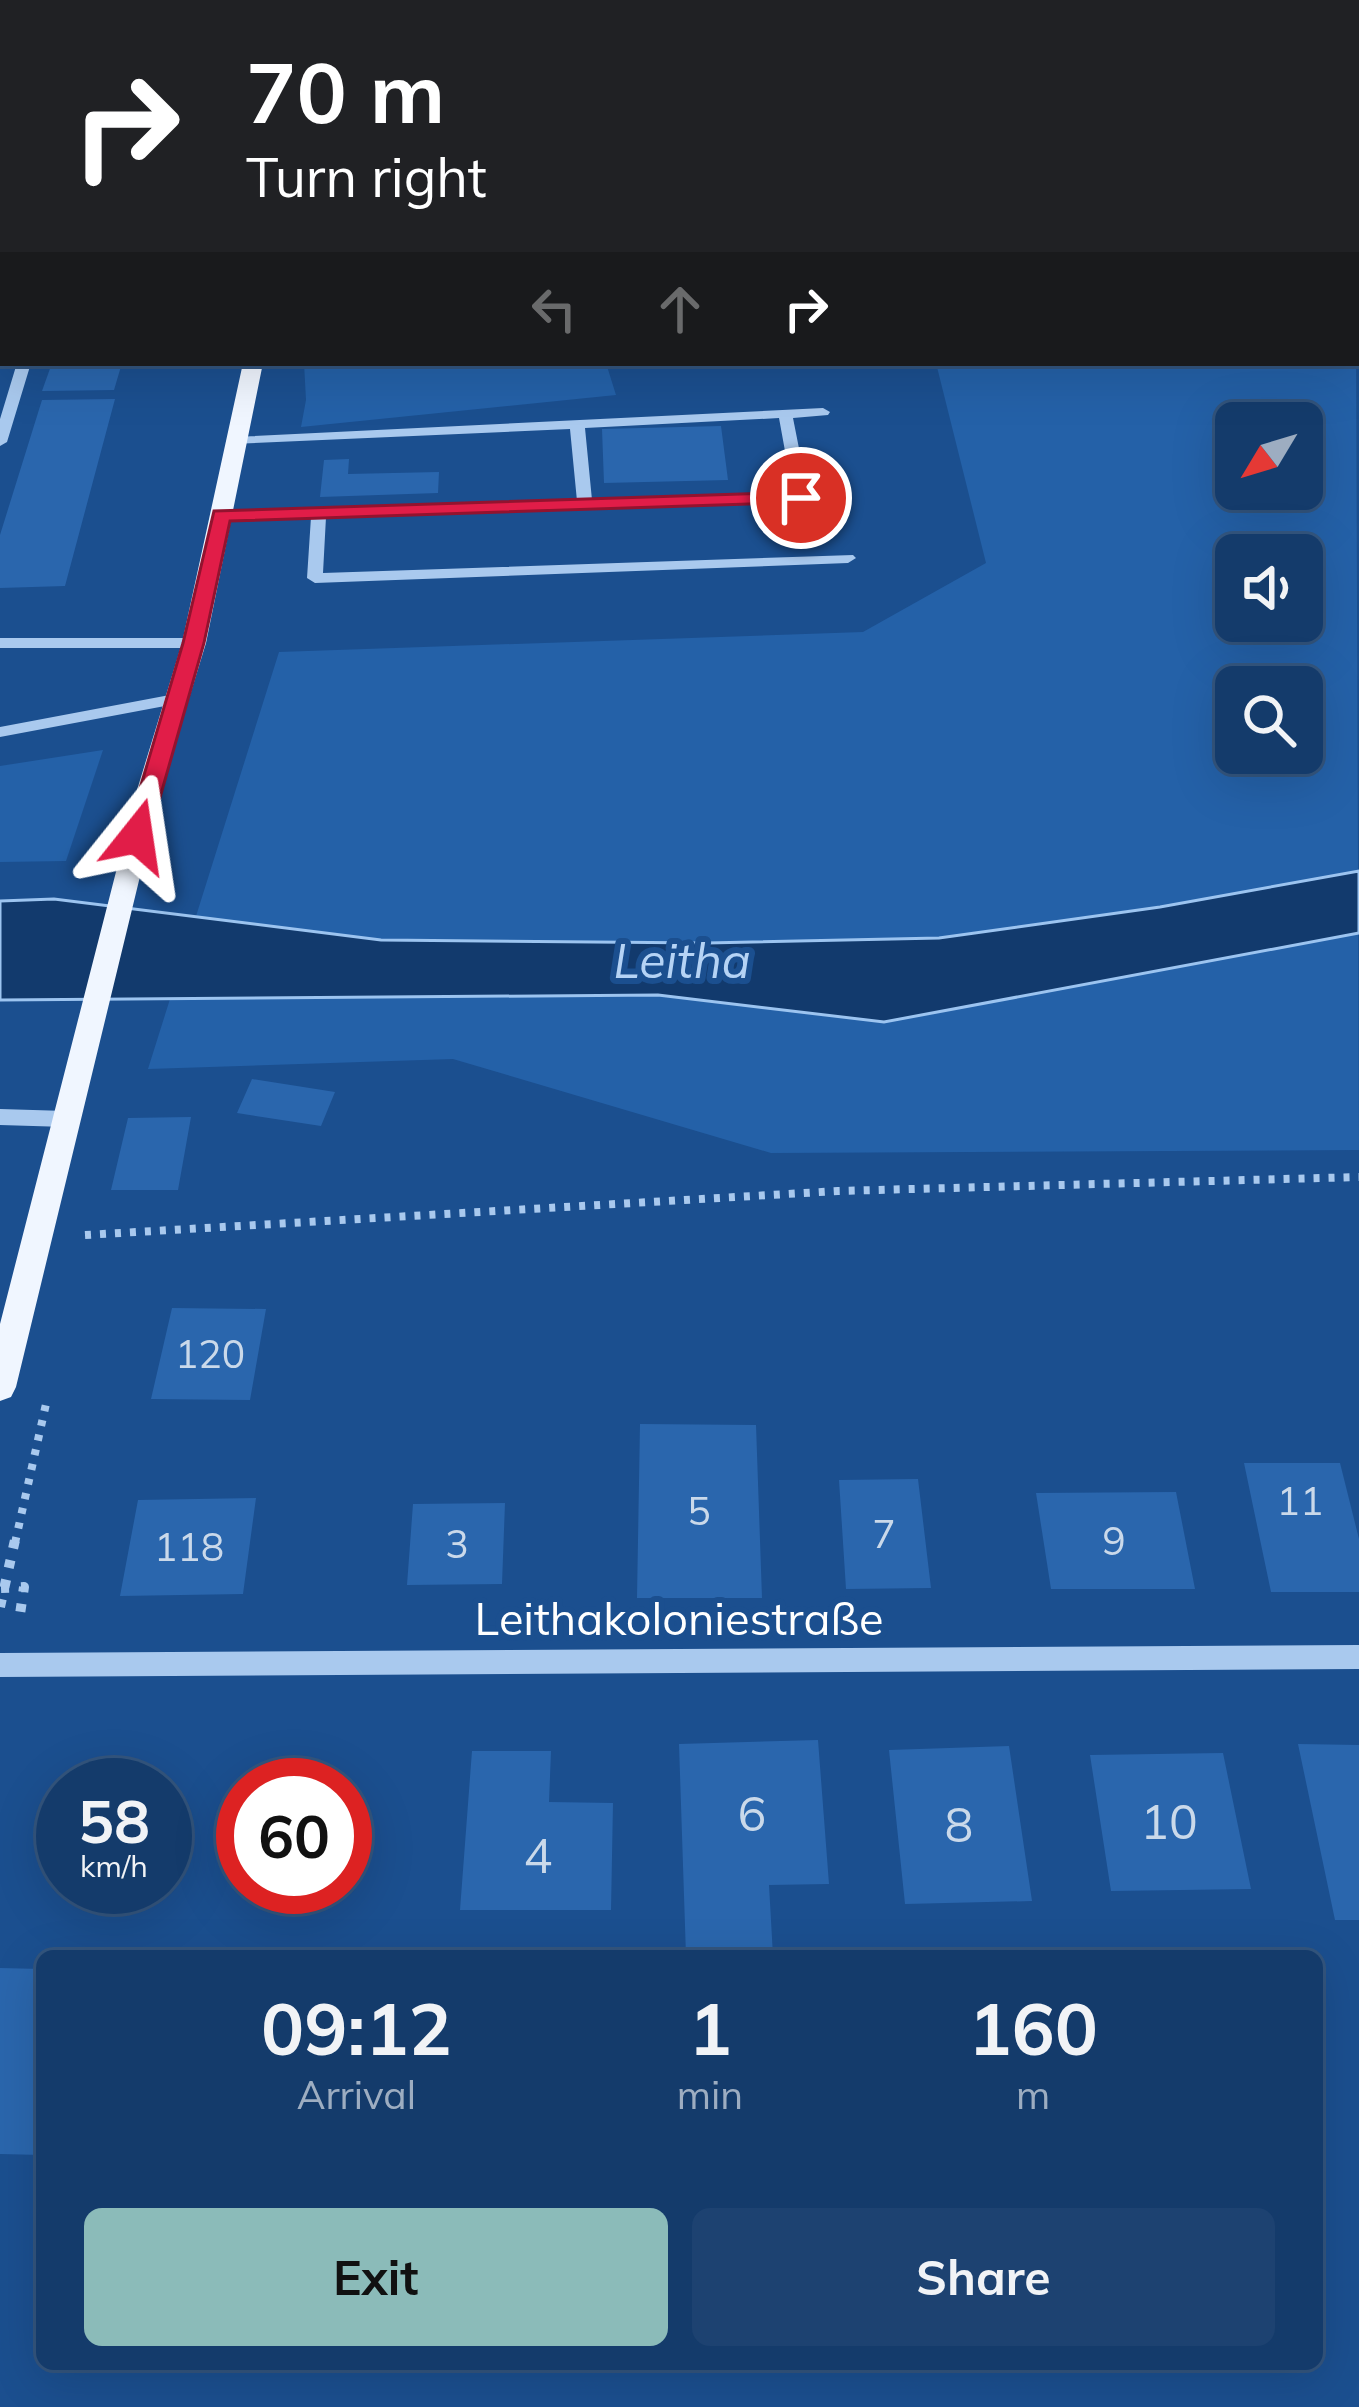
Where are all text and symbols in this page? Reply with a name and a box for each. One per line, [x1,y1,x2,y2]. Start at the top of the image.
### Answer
text: 70 m [246,39,445,144]
icon: right [48,48,204,204]
text: Turn right [246,143,487,211]
icon: left [521,276,587,342]
icon: ahead [647,276,713,342]
icon: right [773,276,839,342]
north arrow [1215,402,1323,510]
map controls [1215,402,1323,774]
pin [750,447,852,549]
icon: arrive [768,465,834,531]
button: sound [1215,534,1323,642]
button: search [1215,666,1323,774]
position arrow [74,773,200,899]
water label: Leitha [613,930,751,990]
house number: 120 [175,1329,245,1378]
house number: 11 [1277,1476,1323,1525]
house number: 5 [687,1486,711,1535]
house number: 7 [872,1509,896,1558]
house number: 9 [1102,1516,1126,1565]
house number: 3 [445,1519,469,1568]
house number: 118 [154,1522,224,1571]
street label: Leithakoloniestraße [475,1590,883,1646]
speed limit sign: 60 [216,1758,372,1914]
text: 58 [78,1783,150,1858]
house number: 6 [738,1783,766,1843]
house number: 10 [1140,1791,1198,1851]
house number: 8 [945,1794,973,1854]
house number: 4 [524,1825,552,1885]
text: km/h [80,1847,148,1885]
text: 09:12 [261,1983,452,2073]
text: 1 [688,1983,732,2073]
text: 160 [968,1983,1098,2073]
text: Arrival [297,2070,416,2119]
text: min [677,2070,743,2119]
text: m [1016,2070,1050,2119]
button: Exit [84,2208,668,2346]
button: Share [692,2208,1275,2346]

